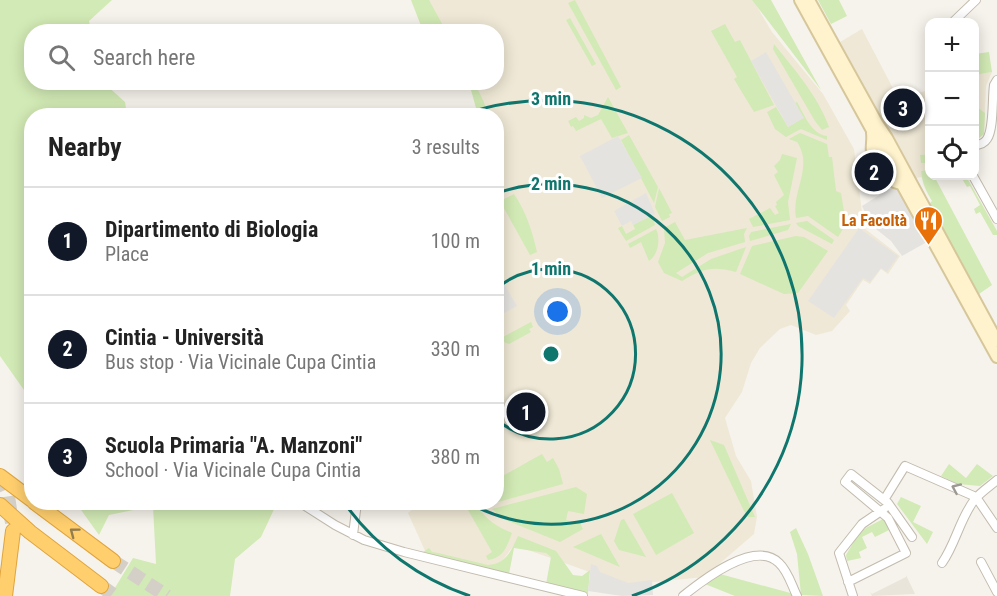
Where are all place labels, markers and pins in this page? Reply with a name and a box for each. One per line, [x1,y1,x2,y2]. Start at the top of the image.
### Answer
pin: 3 [884,86,922,130]
pin: 2 [854,150,894,195]
restaurant icon: La Facoltà [912,204,944,246]
place label: La Facoltà [841,211,907,230]
centre of rings [541,344,561,364]
pin: 1 [506,390,546,434]

